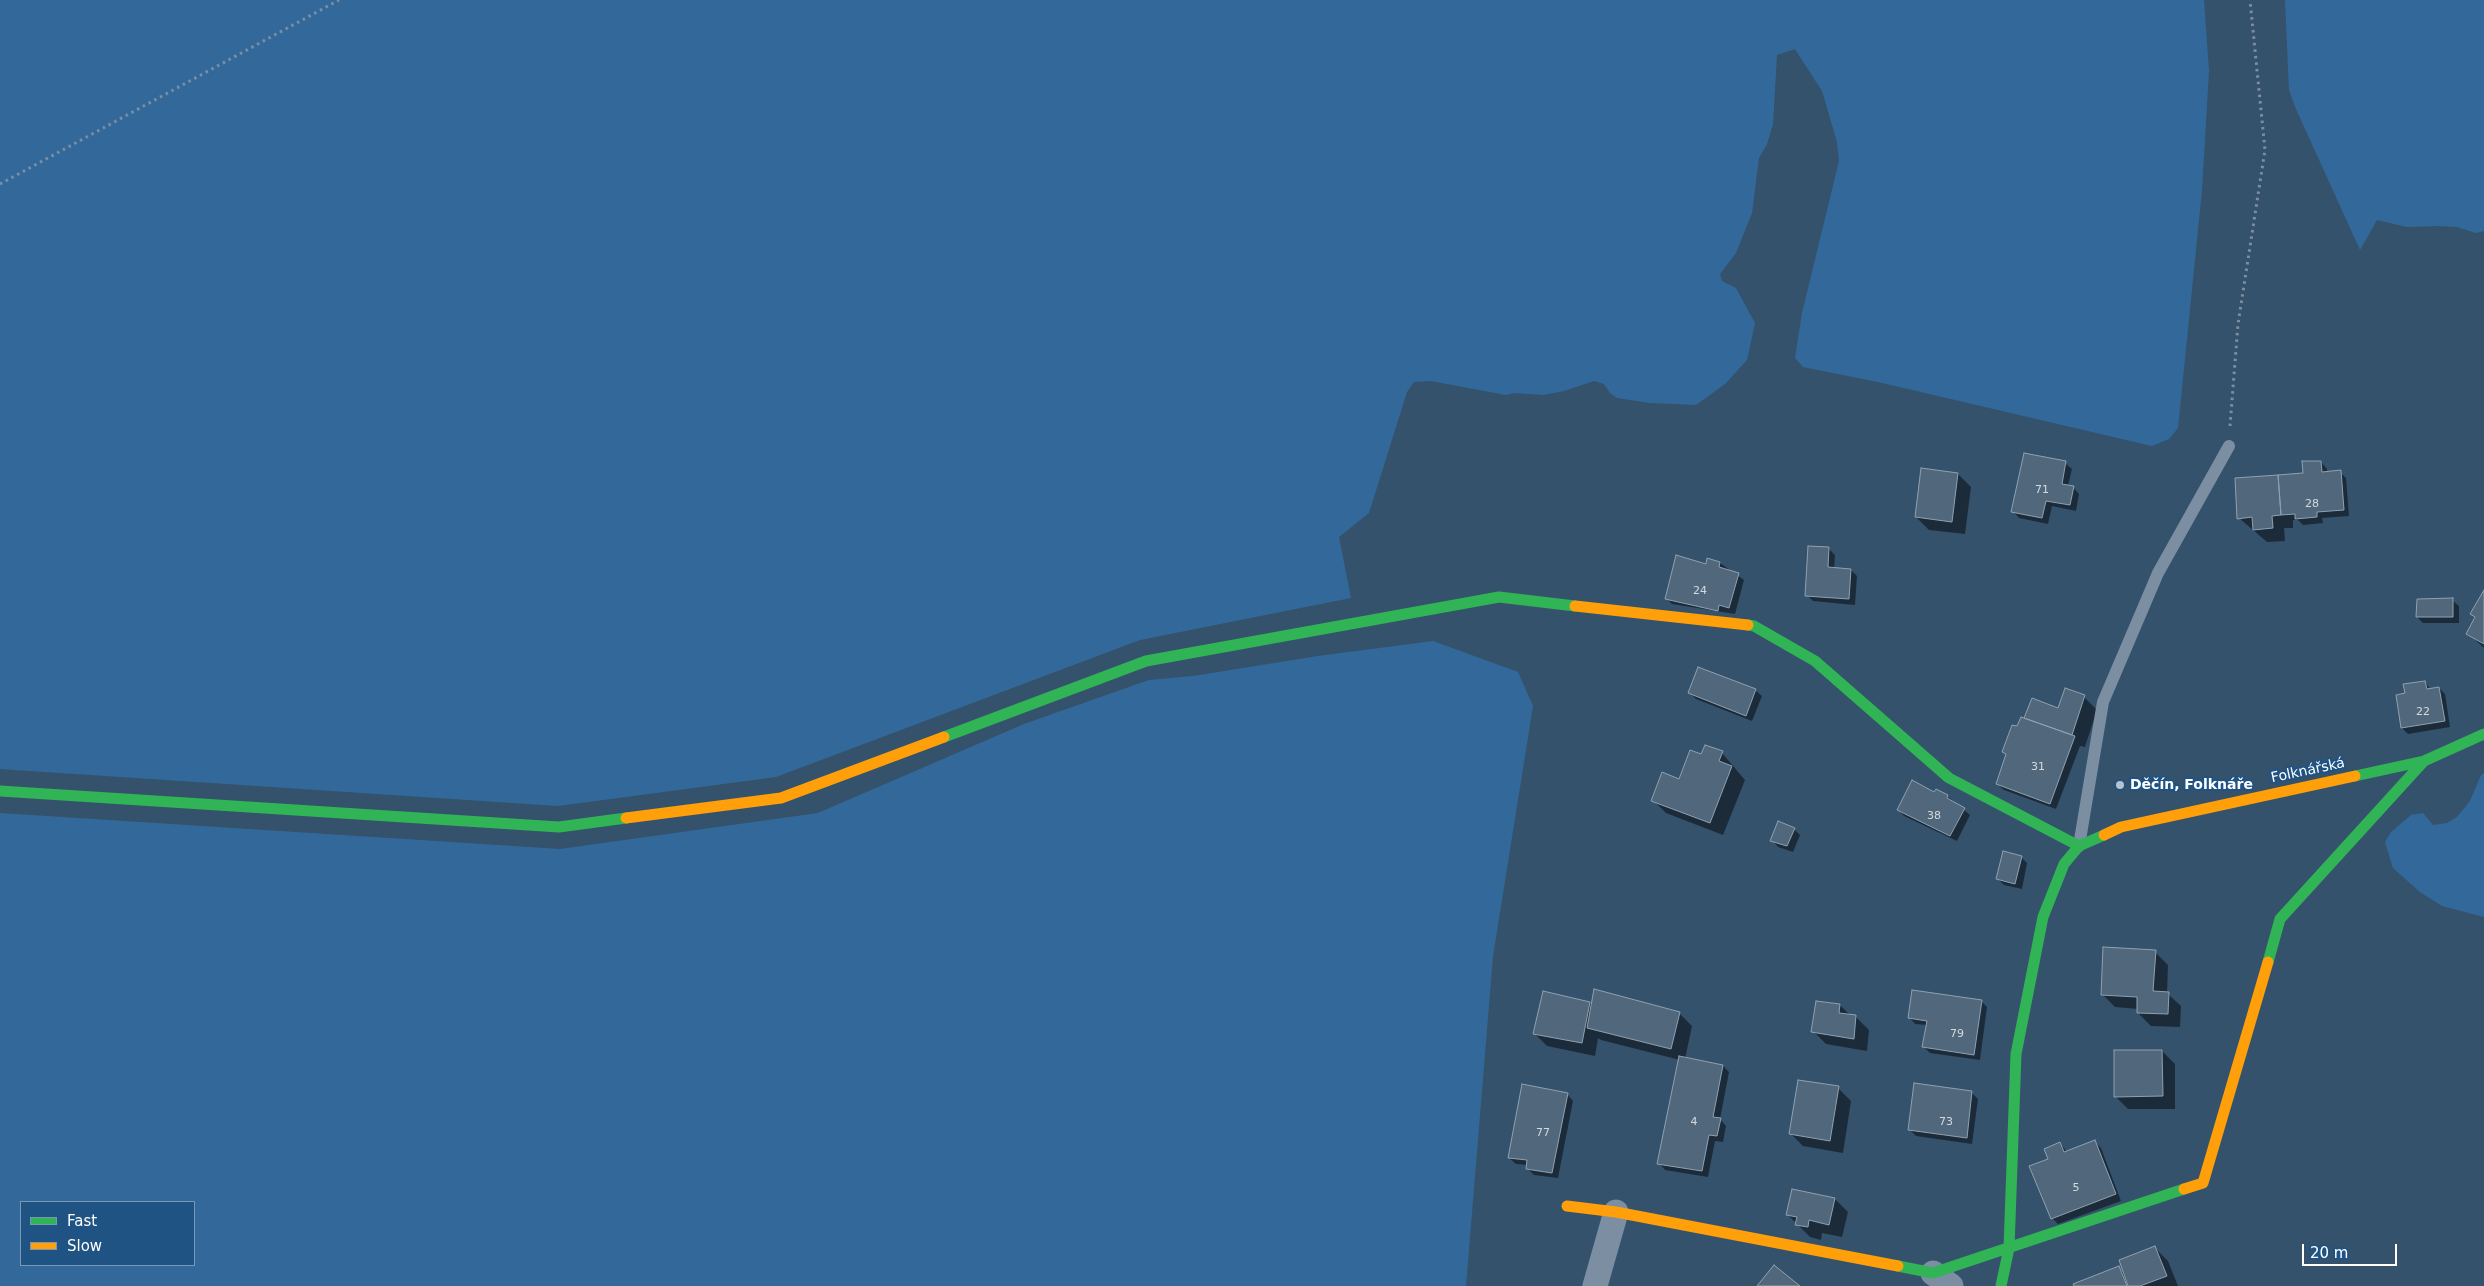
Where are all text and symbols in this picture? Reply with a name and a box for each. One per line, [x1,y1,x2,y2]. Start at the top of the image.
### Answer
house number: 71 [2035,483,2049,497]
house number: 28 [2305,497,2319,511]
house number: 24 [1693,584,1707,598]
house number: 22 [2416,705,2430,719]
street label: Folknářská [2270,755,2346,787]
house number: 31 [2031,760,2045,774]
place label: Děčín, Folknáře [2130,777,2253,793]
marker: Děčín, Folknáře [2114,779,2126,791]
house number: 38 [1927,809,1941,823]
house number: 79 [1950,1027,1964,1041]
house number: 4 [1691,1115,1697,1129]
house number: 73 [1939,1115,1953,1129]
house number: 77 [1536,1126,1550,1140]
house number: 5 [2073,1181,2079,1195]
legend [20,1201,195,1266]
text: Fast [67,1212,97,1230]
scale bar [2304,1234,2399,1266]
text: Slow [67,1237,102,1255]
text: 20 m [2310,1244,2348,1262]

